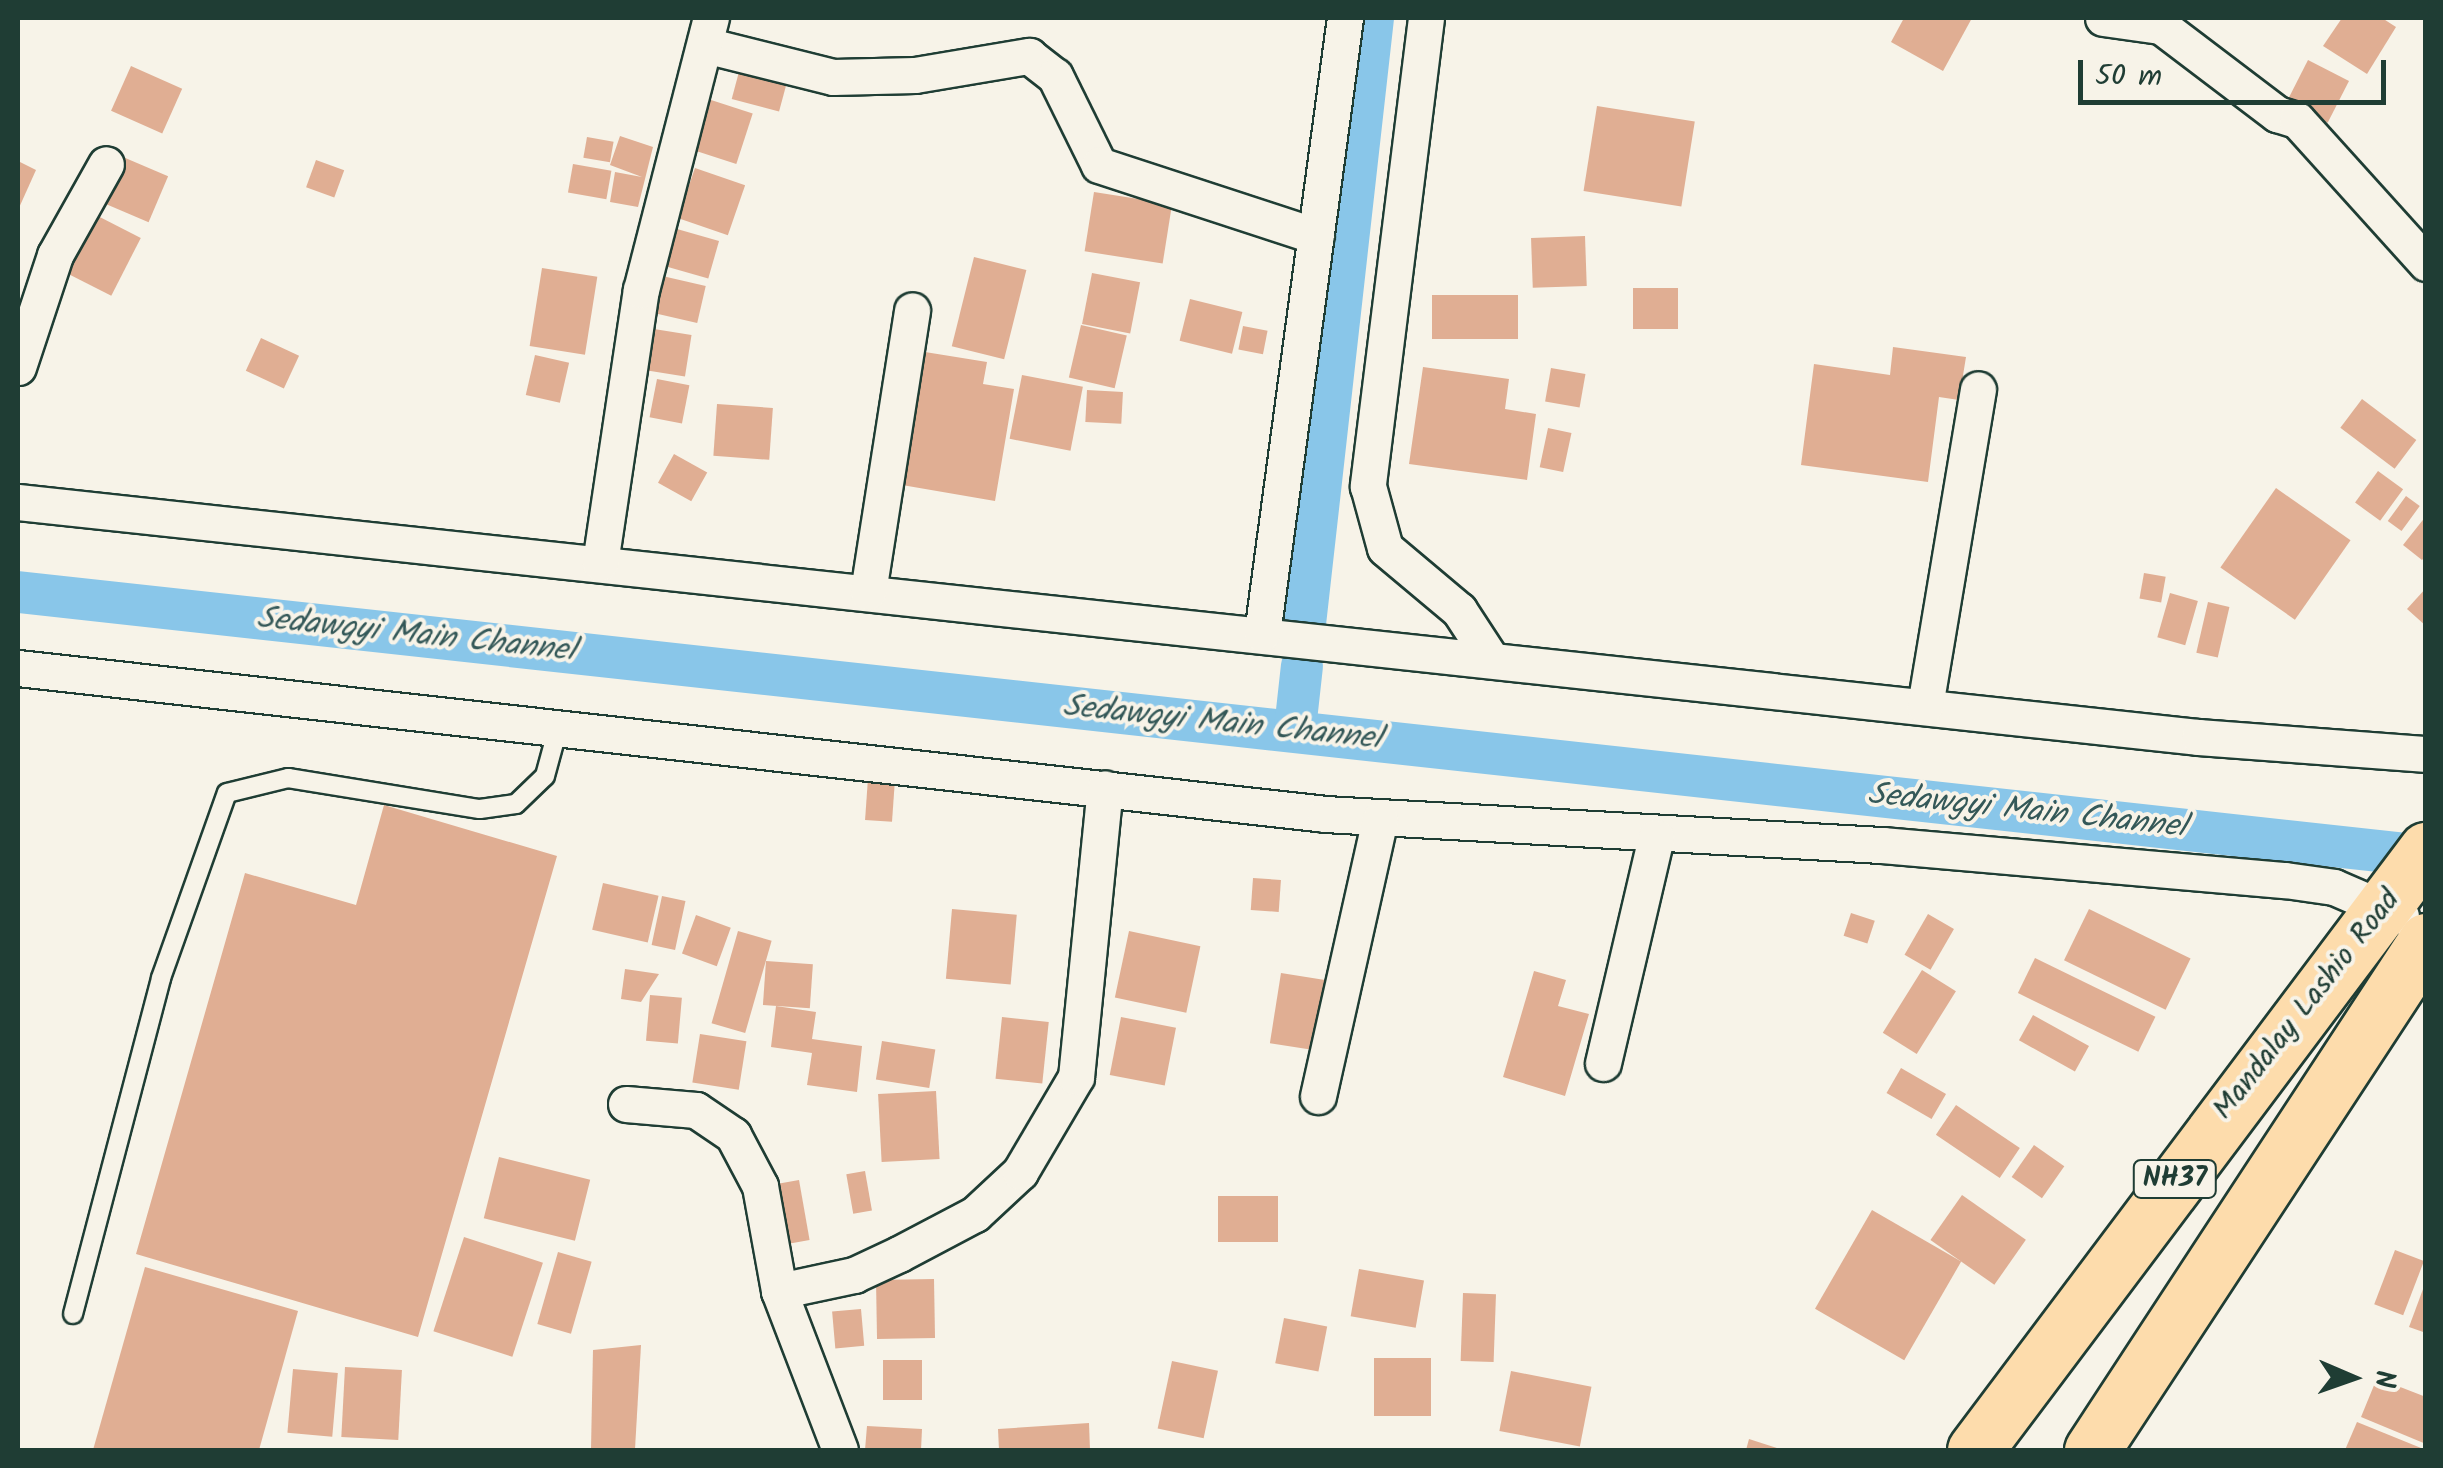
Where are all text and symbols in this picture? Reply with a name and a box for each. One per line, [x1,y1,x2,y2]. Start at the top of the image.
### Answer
scale bar [2083,40,2390,102]
text: 50 m [2095,53,2162,101]
water label: Sedawgyi Main Channel [255,600,577,672]
water label: Sedawgyi Main Channel [1061,688,1383,760]
water label: Sedawgyi Main Channel [1866,776,2188,848]
street label: Mandalay Lashio Road [2206,883,2408,1127]
road number: NH37 [2132,1156,2218,1202]
north arrow [2303,1328,2403,1428]
text: N [2361,1369,2406,1389]

